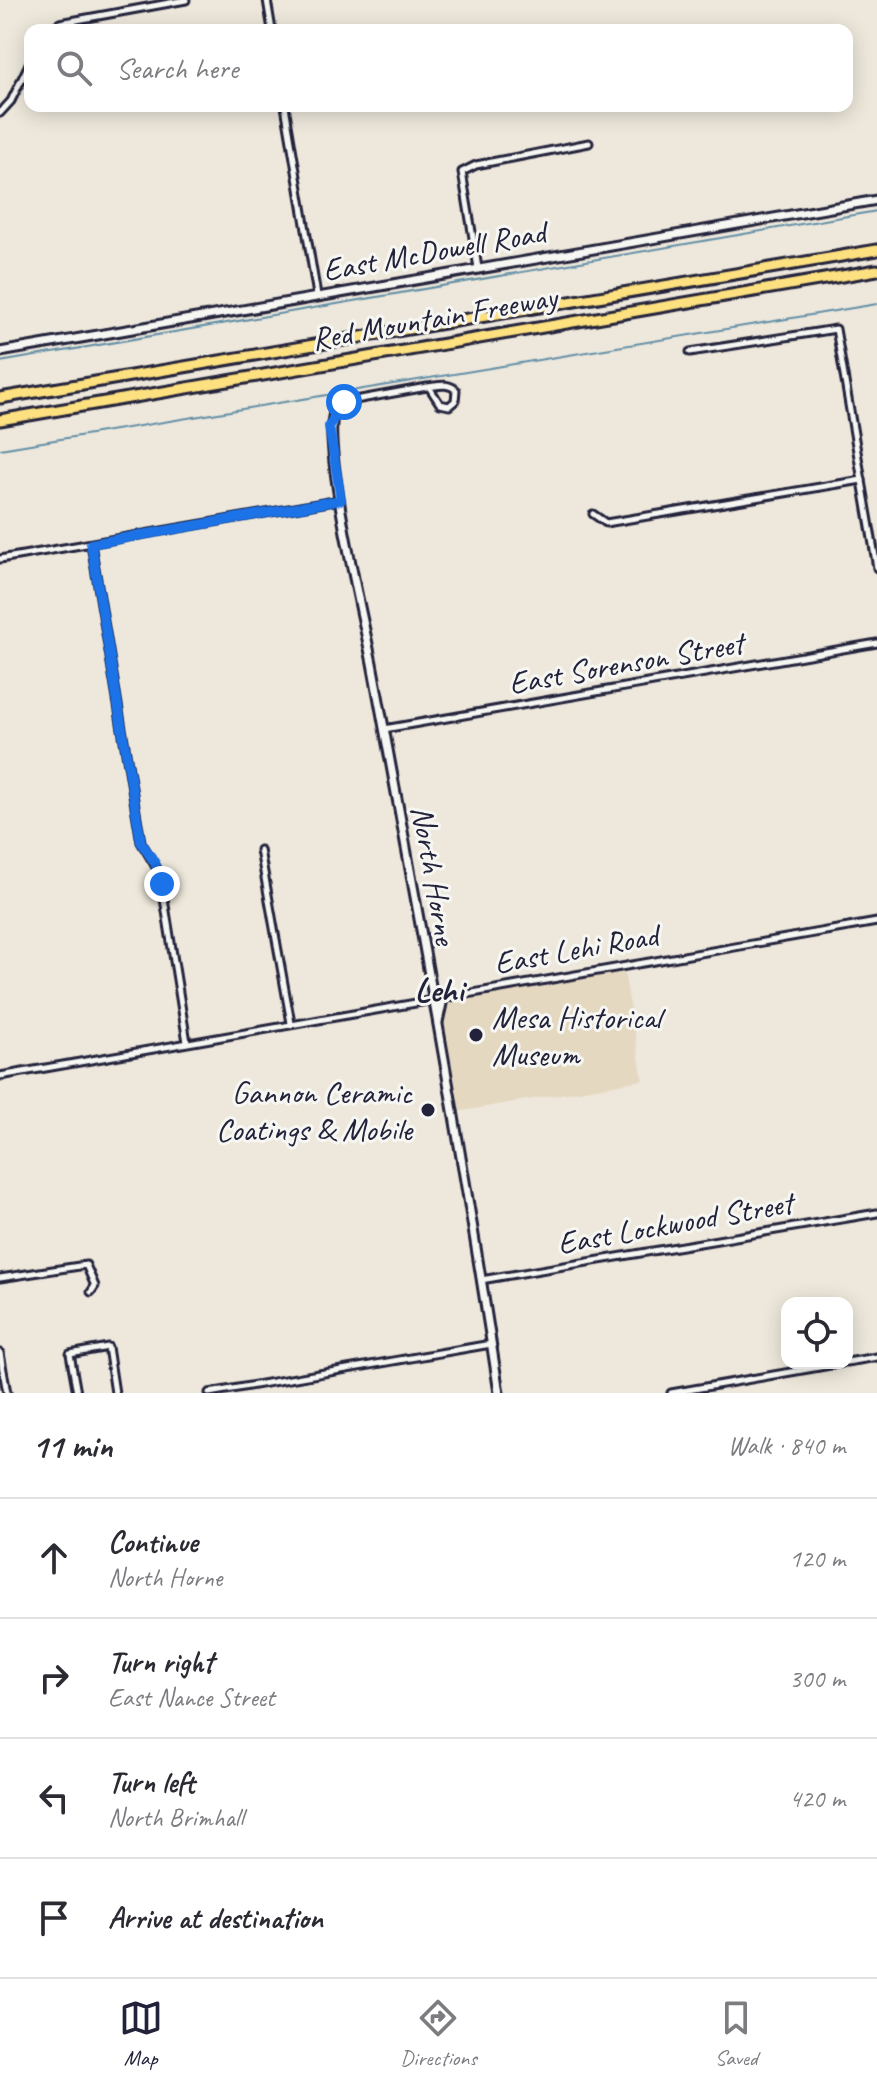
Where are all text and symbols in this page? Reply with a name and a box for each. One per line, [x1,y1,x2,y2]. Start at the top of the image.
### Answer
search box [24,24,853,112]
icon: search [52,46,96,90]
text: Search here [116,49,238,87]
street label: East McDowell Road [320,211,553,291]
street label: Red Mountain Freeway [308,276,563,360]
route start [326,384,362,420]
street label: East Sorenson Street [506,621,751,704]
street label: North Horne [402,802,467,950]
route end [144,866,180,902]
street label: East Lehi Road [491,914,665,984]
district label: Lehi [415,968,468,1011]
place label: Mesa Historical Museum [492,997,667,1075]
marker: Mesa Historical Museum [467,1026,485,1044]
place label: Gannon Ceramic Coatings & Mobile [216,1072,415,1150]
marker: Gannon Ceramic Coatings & Mobile [419,1101,437,1119]
street label: East Lockwood Street [554,1181,800,1264]
map controls [781,1297,853,1369]
button: locate [781,1297,853,1369]
text: 11 min [32,1424,112,1467]
text: Walk · 840 m [728,1429,845,1462]
text: Continue [108,1523,198,1561]
icon: ahead [32,1536,76,1580]
text: 120 m [789,1542,845,1575]
text: North Horne [108,1561,222,1594]
text: Turn right [108,1643,213,1681]
icon: right [32,1656,76,1700]
text: 300 m [789,1662,845,1695]
text: East Nance Street [108,1681,275,1714]
text: Turn left [108,1763,195,1801]
icon: left [32,1776,76,1820]
text: 420 m [789,1782,845,1815]
text: North Brimhall [108,1801,243,1834]
icon: arrive [32,1896,76,1940]
text: Arrive at destination [108,1899,323,1937]
tab: Map [119,1996,163,2072]
tab: Directions [400,1996,477,2072]
tab: Saved [714,1996,758,2072]

